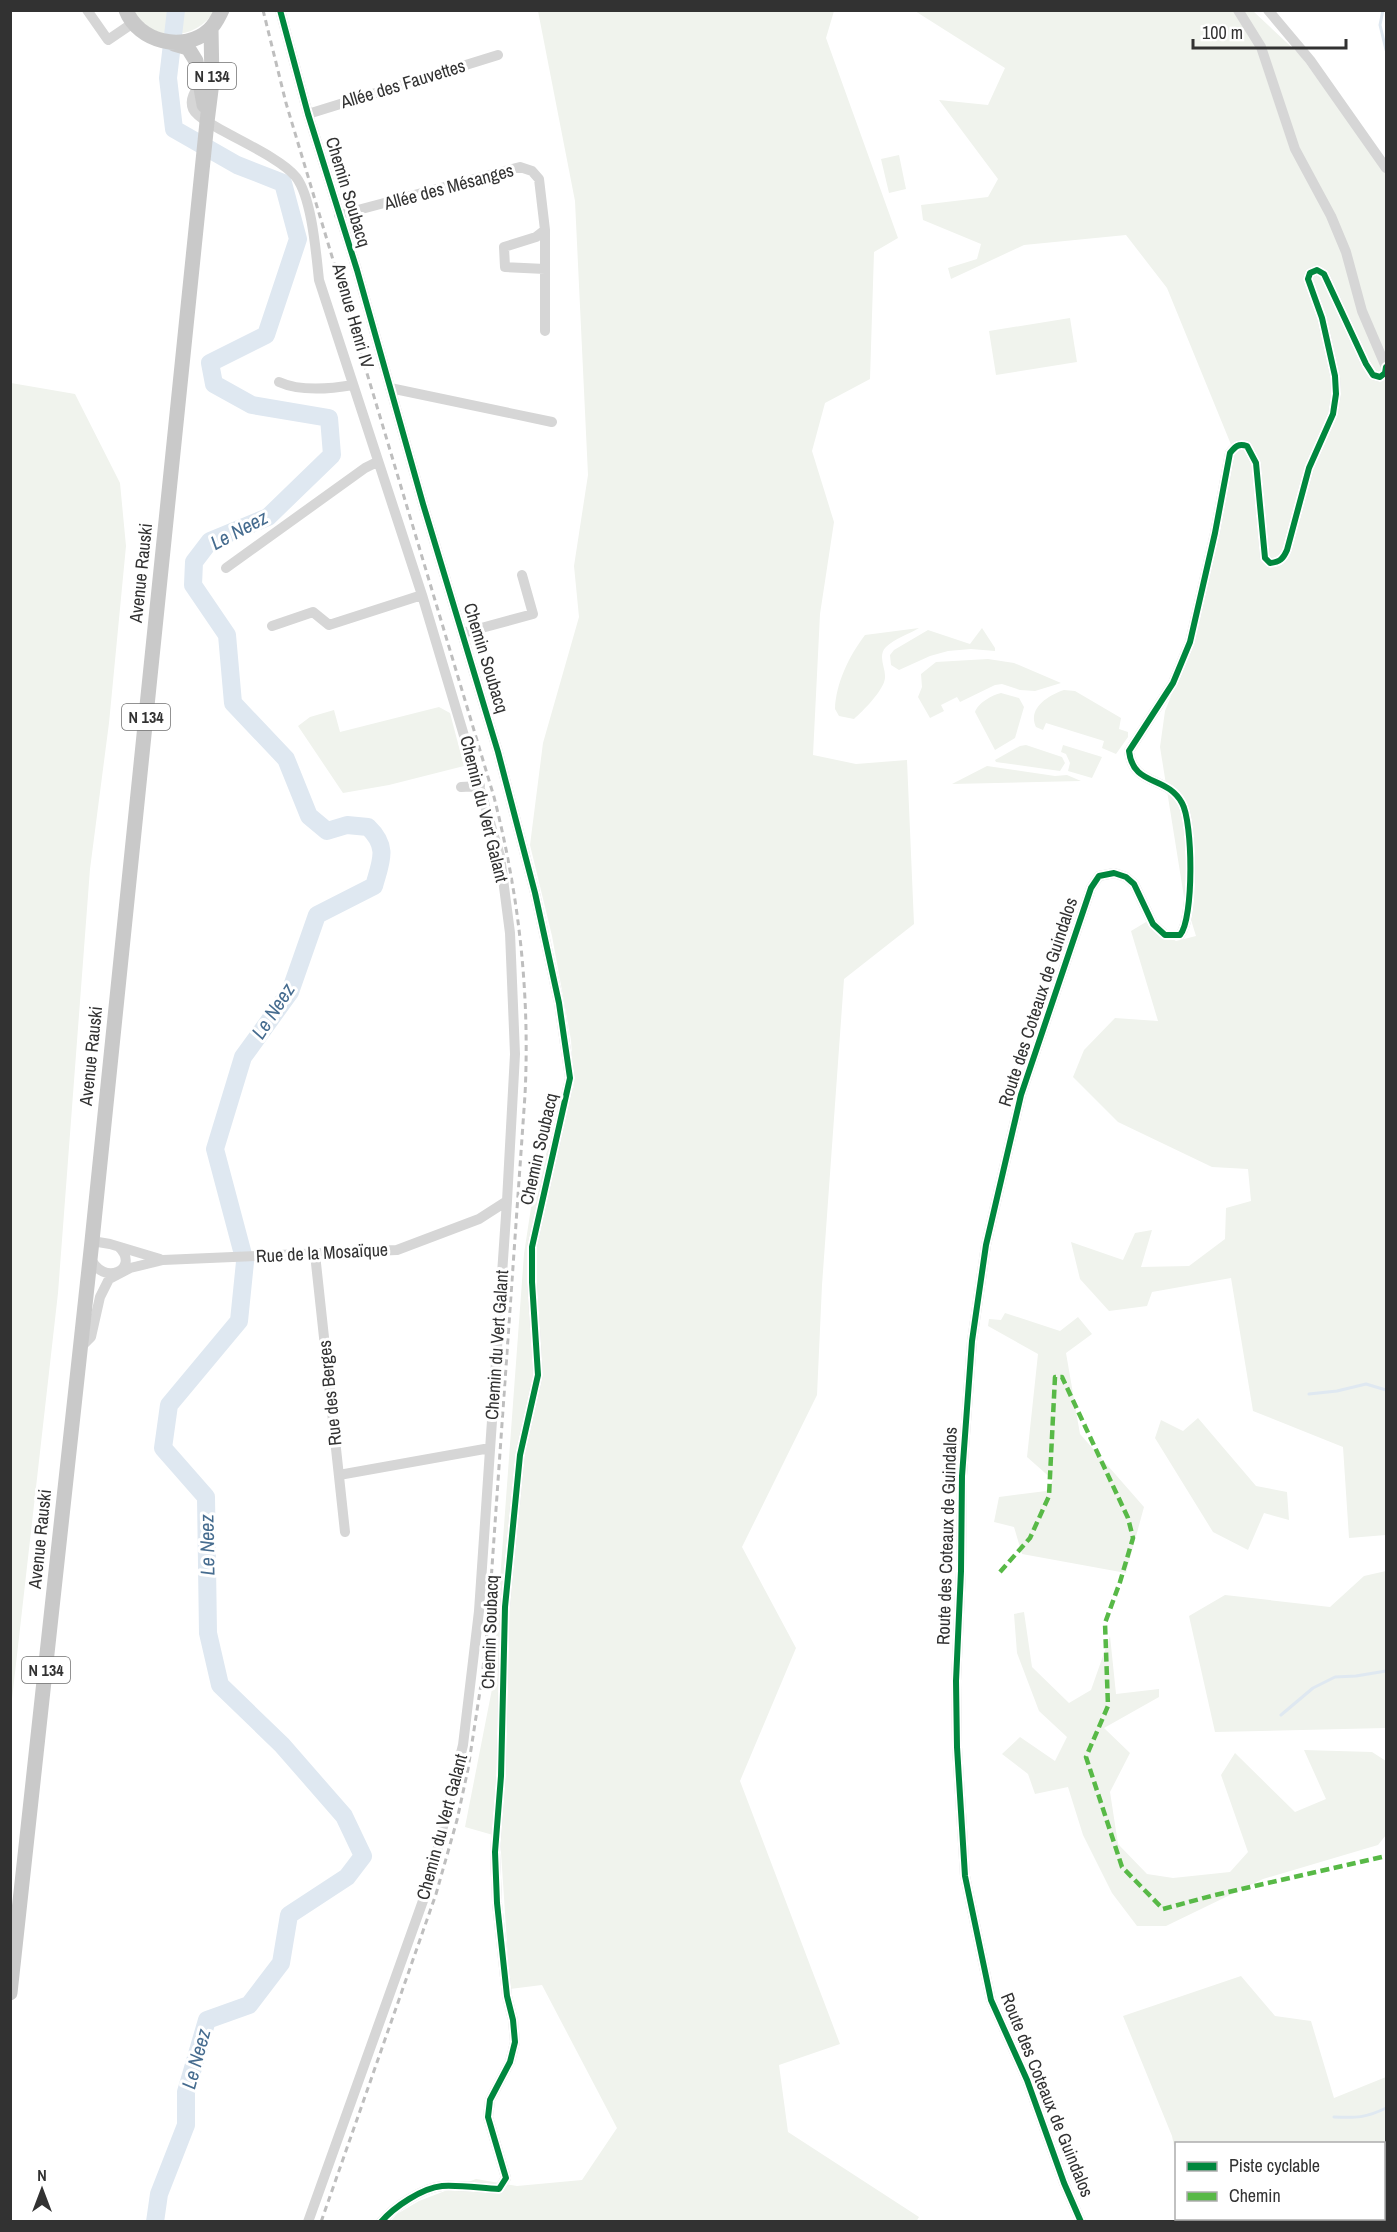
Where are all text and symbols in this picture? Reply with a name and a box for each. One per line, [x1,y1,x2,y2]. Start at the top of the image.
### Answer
scale bar [1193,12,1346,50]
text: 100 m [1202,20,1243,45]
street label: Allée des Fauvettes [337,53,468,115]
road number: N 134 [188,63,236,89]
street label: Chemin Soubacq [320,134,377,250]
street label: Allée des Mésanges [380,157,516,216]
street label: Avenue Henri IV [326,260,380,371]
water label: Le Neez [205,503,273,556]
street label: Avenue Rauski [123,522,158,625]
street label: Chemin Soubacq [458,600,515,716]
road number: N 134 [122,704,170,730]
street label: Chemin du Vert Galant [454,733,515,885]
street label: Route des Coteaux de Guindalos [992,894,1083,1110]
water label: Le Neez [245,977,301,1044]
street label: Avenue Rauski [73,1005,108,1108]
street label: Chemin Soubacq [514,1091,564,1207]
street label: Rue de la Mosaïque [255,1237,389,1268]
street label: Chemin du Vert Galant [479,1269,514,1421]
street label: Rue des Berges [312,1339,347,1447]
street label: Route des Coteaux de Guindalos [930,1426,963,1645]
street label: Avenue Rauski [22,1488,57,1591]
water label: Le Neez [192,1513,221,1576]
street label: Chemin Soubacq [475,1575,504,1689]
road number: N 134 [22,1657,70,1683]
street label: Chemin du Vert Galant [410,1751,473,1903]
street label: Route des Coteaux de Guindalos [995,1989,1100,2201]
water label: Le Neez [175,2025,217,2092]
legend [1175,2142,1385,2220]
text: Piste cyclable [1229,2153,1320,2178]
north arrow [12,2160,72,2220]
text: N [37,2164,47,2186]
text: Chemin [1229,2183,1281,2208]

